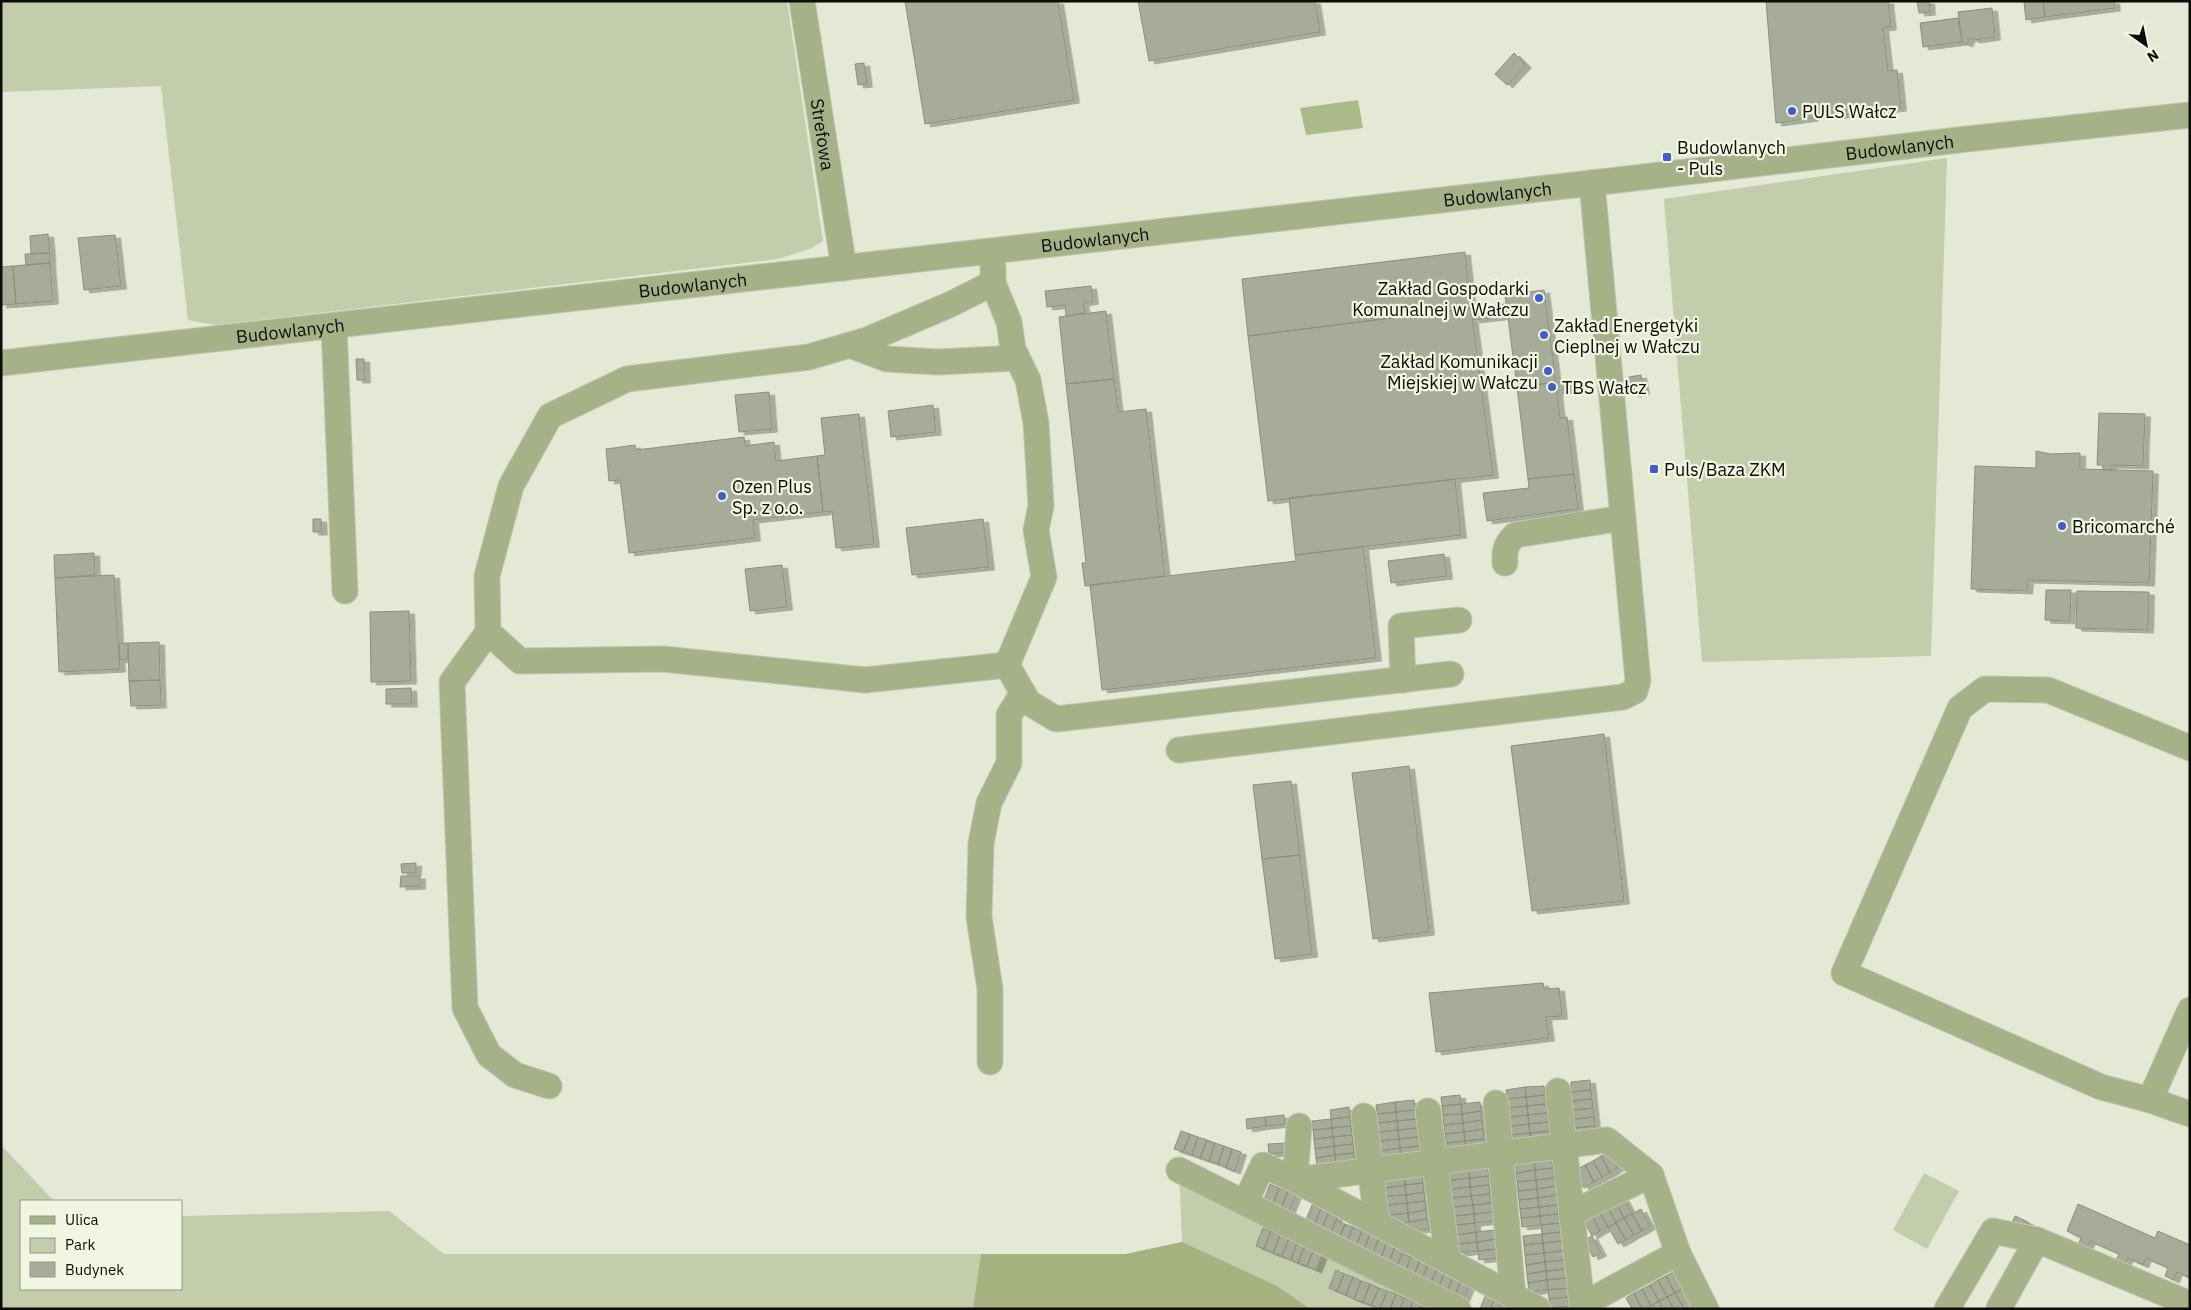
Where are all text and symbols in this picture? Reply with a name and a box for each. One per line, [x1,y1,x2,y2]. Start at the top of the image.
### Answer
north arrow [2121,20,2171,70]
text: N [2144,46,2162,66]
street label: Strefowa [806,97,840,172]
place label: PULS Wałcz [1802,100,1897,123]
marker: PULS Wałcz [1786,105,1798,117]
street label: Budowlanych [1844,129,1955,165]
place label: Budowlanych - Puls [1677,136,1786,180]
marker: Budowlanych - Puls [1661,151,1673,163]
street label: Budowlanych [1442,176,1553,211]
street label: Budowlanych [1040,222,1151,257]
street label: Budowlanych [637,267,748,302]
place label: Zakład Gospodarki Komunalnej w Wałczu [1352,277,1529,321]
marker: Zakład Gospodarki Komunalnej w Wałczu [1533,292,1545,304]
street label: Budowlanych [235,313,346,348]
place label: Zakład Energetyki Cieplnej w Wałczu [1554,314,1700,358]
marker: Zakład Energetyki Cieplnej w Wałczu [1538,329,1550,341]
place label: Zakład Komunikacji Miejskiej w Wałczu [1380,350,1538,394]
marker: Zakład Komunikacji Miejskiej w Wałczu [1542,365,1554,377]
place label: TBS Wałcz [1562,376,1647,399]
marker: TBS Wałcz [1546,381,1558,393]
place label: Puls/Baza ZKM [1664,458,1786,481]
marker: Puls/Baza ZKM [1648,463,1660,475]
place label: Ozen Plus Sp. z o.o. [732,475,812,519]
marker: Ozen Plus Sp. z o.o. [716,490,728,502]
place label: Bricomarché [2072,515,2175,538]
marker: Bricomarché [2056,520,2068,532]
legend [20,1200,182,1290]
text: Ulica [65,1210,99,1229]
text: Park [65,1235,95,1254]
text: Budynek [65,1260,124,1279]

